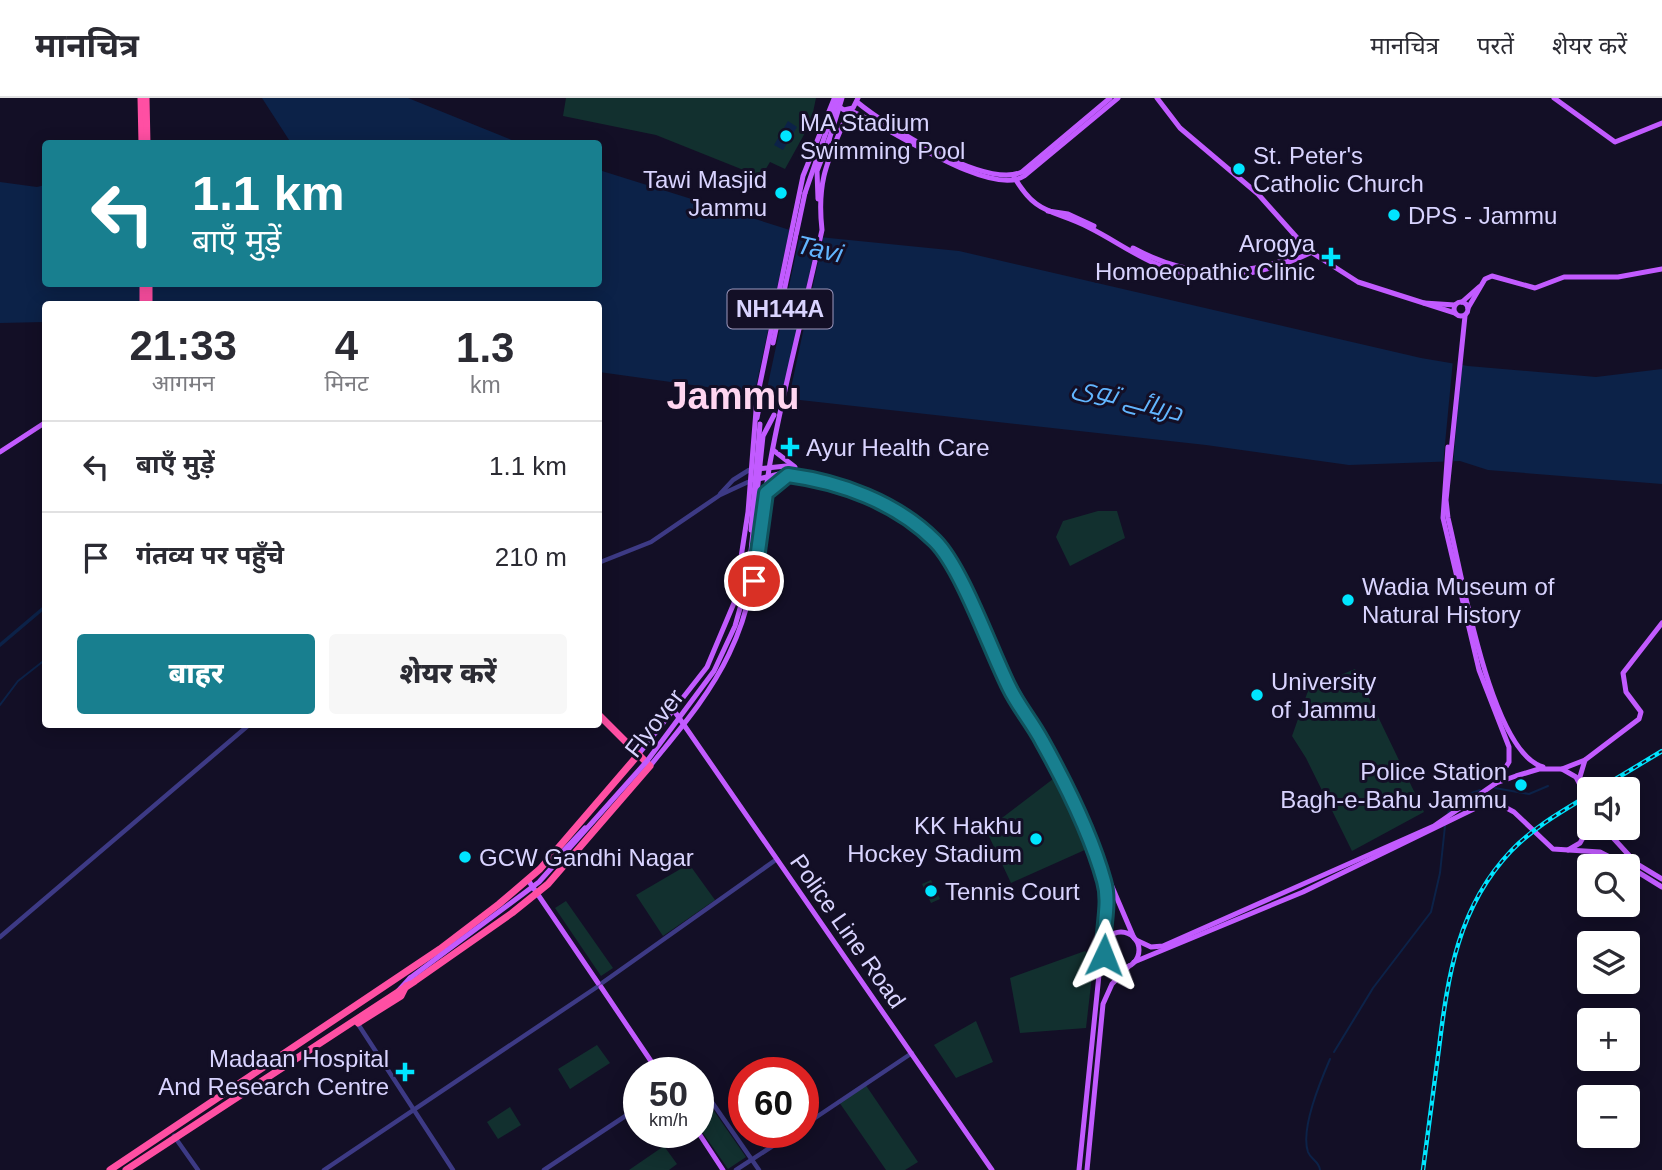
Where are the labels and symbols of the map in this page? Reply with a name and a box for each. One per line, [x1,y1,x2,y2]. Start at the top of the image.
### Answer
place label: MA Stadium Swimming Pool [800,109,965,164]
marker: MA Stadium Swimming Pool [778,128,794,144]
place label: St. Peter's Catholic Church [1253,142,1424,197]
marker: St. Peter's Catholic Church [1231,161,1247,177]
place label: Tawi Masjid Jammu [643,166,767,221]
marker: Tawi Masjid Jammu [773,185,789,201]
place label: DPS - Jammu [1408,202,1557,229]
marker: DPS - Jammu [1386,207,1402,223]
water label: Tavi [794,229,847,269]
place label: Arogya Homoeopathic Clinic [1095,230,1316,285]
marker: Arogya Homoeopathic Clinic [1321,247,1341,267]
road number: NH144A [728,290,832,328]
water label: دریائے توی [1070,369,1187,428]
district label: Jammu [666,375,800,417]
place label: Ayur Health Care [806,434,990,461]
marker: Ayur Health Care [780,437,800,457]
pin [724,551,784,611]
place label: Wadia Museum of Natural History [1362,573,1555,628]
marker: Wadia Museum of Natural History [1340,592,1356,608]
place label: University of Jammu [1271,668,1376,723]
street label: Flyover [619,684,689,762]
marker: University of Jammu [1249,687,1265,703]
place label: Police Station Bagh-e-Bahu Jammu [1280,758,1507,813]
marker: Police Station Bagh-e-Bahu Jammu [1513,777,1529,793]
place label: KK Hakhu Hockey Stadium [847,812,1022,867]
marker: KK Hakhu Hockey Stadium [1028,831,1044,847]
place label: GCW Gandhi Nagar [479,844,694,871]
marker: GCW Gandhi Nagar [457,849,473,865]
street label: Police Line Road [785,849,911,1013]
place label: Tennis Court [945,878,1080,905]
marker: Tennis Court [923,883,939,899]
position arrow [1067,918,1141,992]
place label: Madaan Hospital And Research Centre [158,1045,389,1100]
speed limit sign: 60 [728,1057,819,1148]
marker: Madaan Hospital And Research Centre [395,1062,415,1082]

